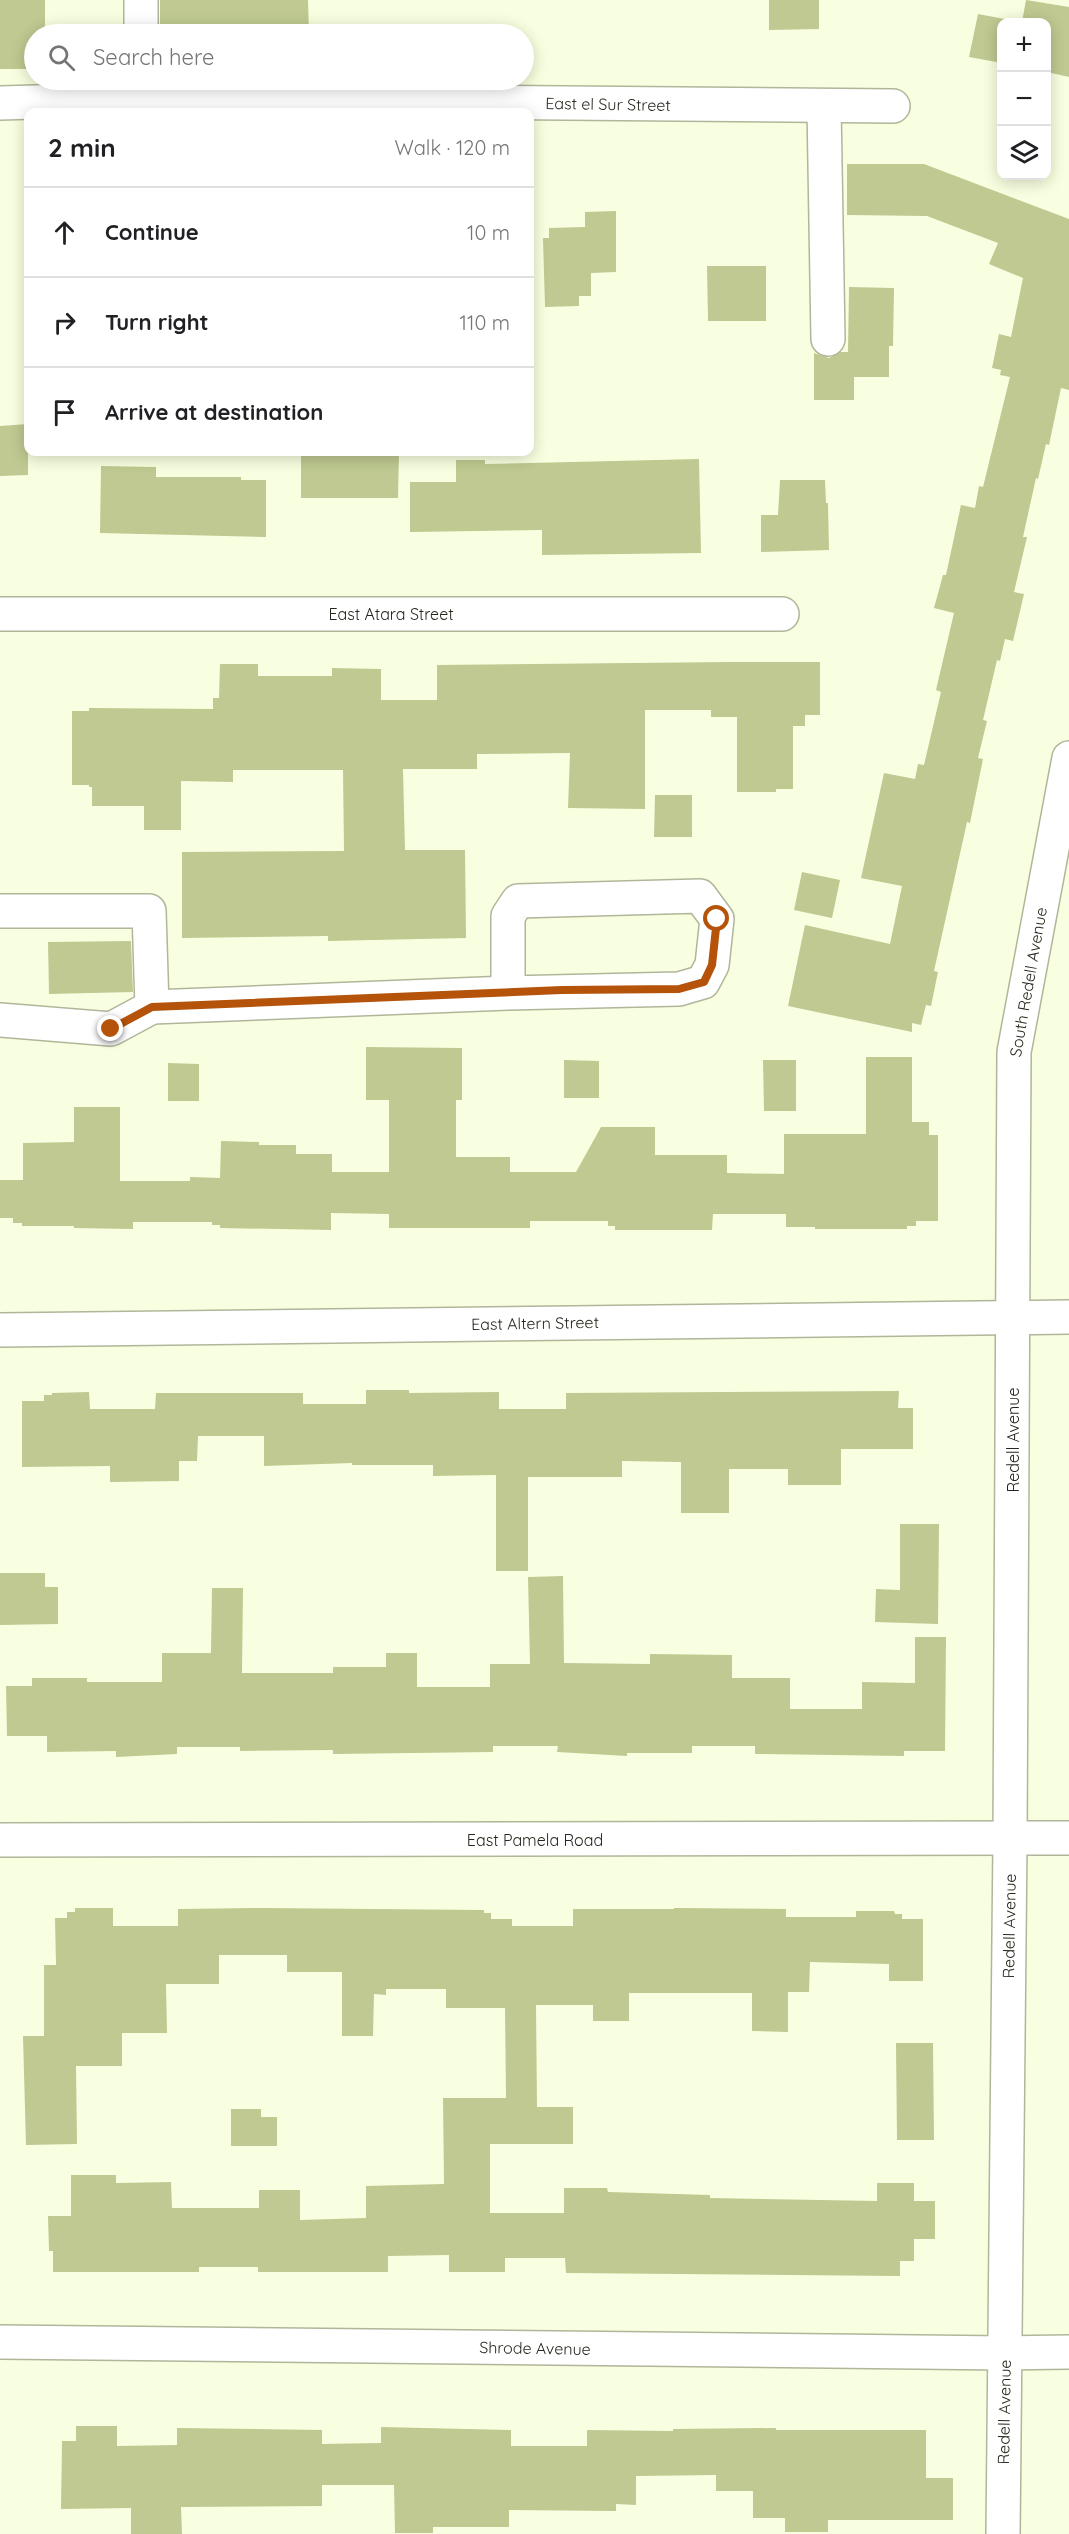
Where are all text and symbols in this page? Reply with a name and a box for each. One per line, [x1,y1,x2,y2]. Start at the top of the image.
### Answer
map controls [997,18,1051,180]
button: + [997,18,1051,72]
search box [24,24,534,90]
icon: search [45,41,78,74]
text: Search here [93,43,214,71]
button: − [997,72,1051,126]
street label: East el Sur Street [545,93,671,115]
button: layers [997,126,1051,180]
text: 2 min [48,131,116,164]
text: Walk · 120 m [395,135,510,160]
icon: ahead [48,216,81,249]
text: Continue [105,218,199,246]
text: 10 m [467,220,510,245]
icon: right [48,306,81,339]
text: Turn right [105,308,209,336]
text: 110 m [460,310,510,335]
icon: arrive [48,396,81,429]
text: Arrive at destination [105,398,323,426]
street label: East Atara Street [328,604,454,624]
route start [703,905,729,931]
street label: South Redell Avenue [1005,906,1051,1058]
route end [97,1015,123,1041]
street label: East Altern Street [471,1312,599,1334]
street label: Redell Avenue [1003,1388,1023,1492]
street label: East Pamela Road [467,1830,603,1850]
street label: Redell Avenue [998,1873,1020,1979]
street label: Shrode Avenue [479,2337,591,2359]
street label: Redell Avenue [993,2359,1015,2465]

